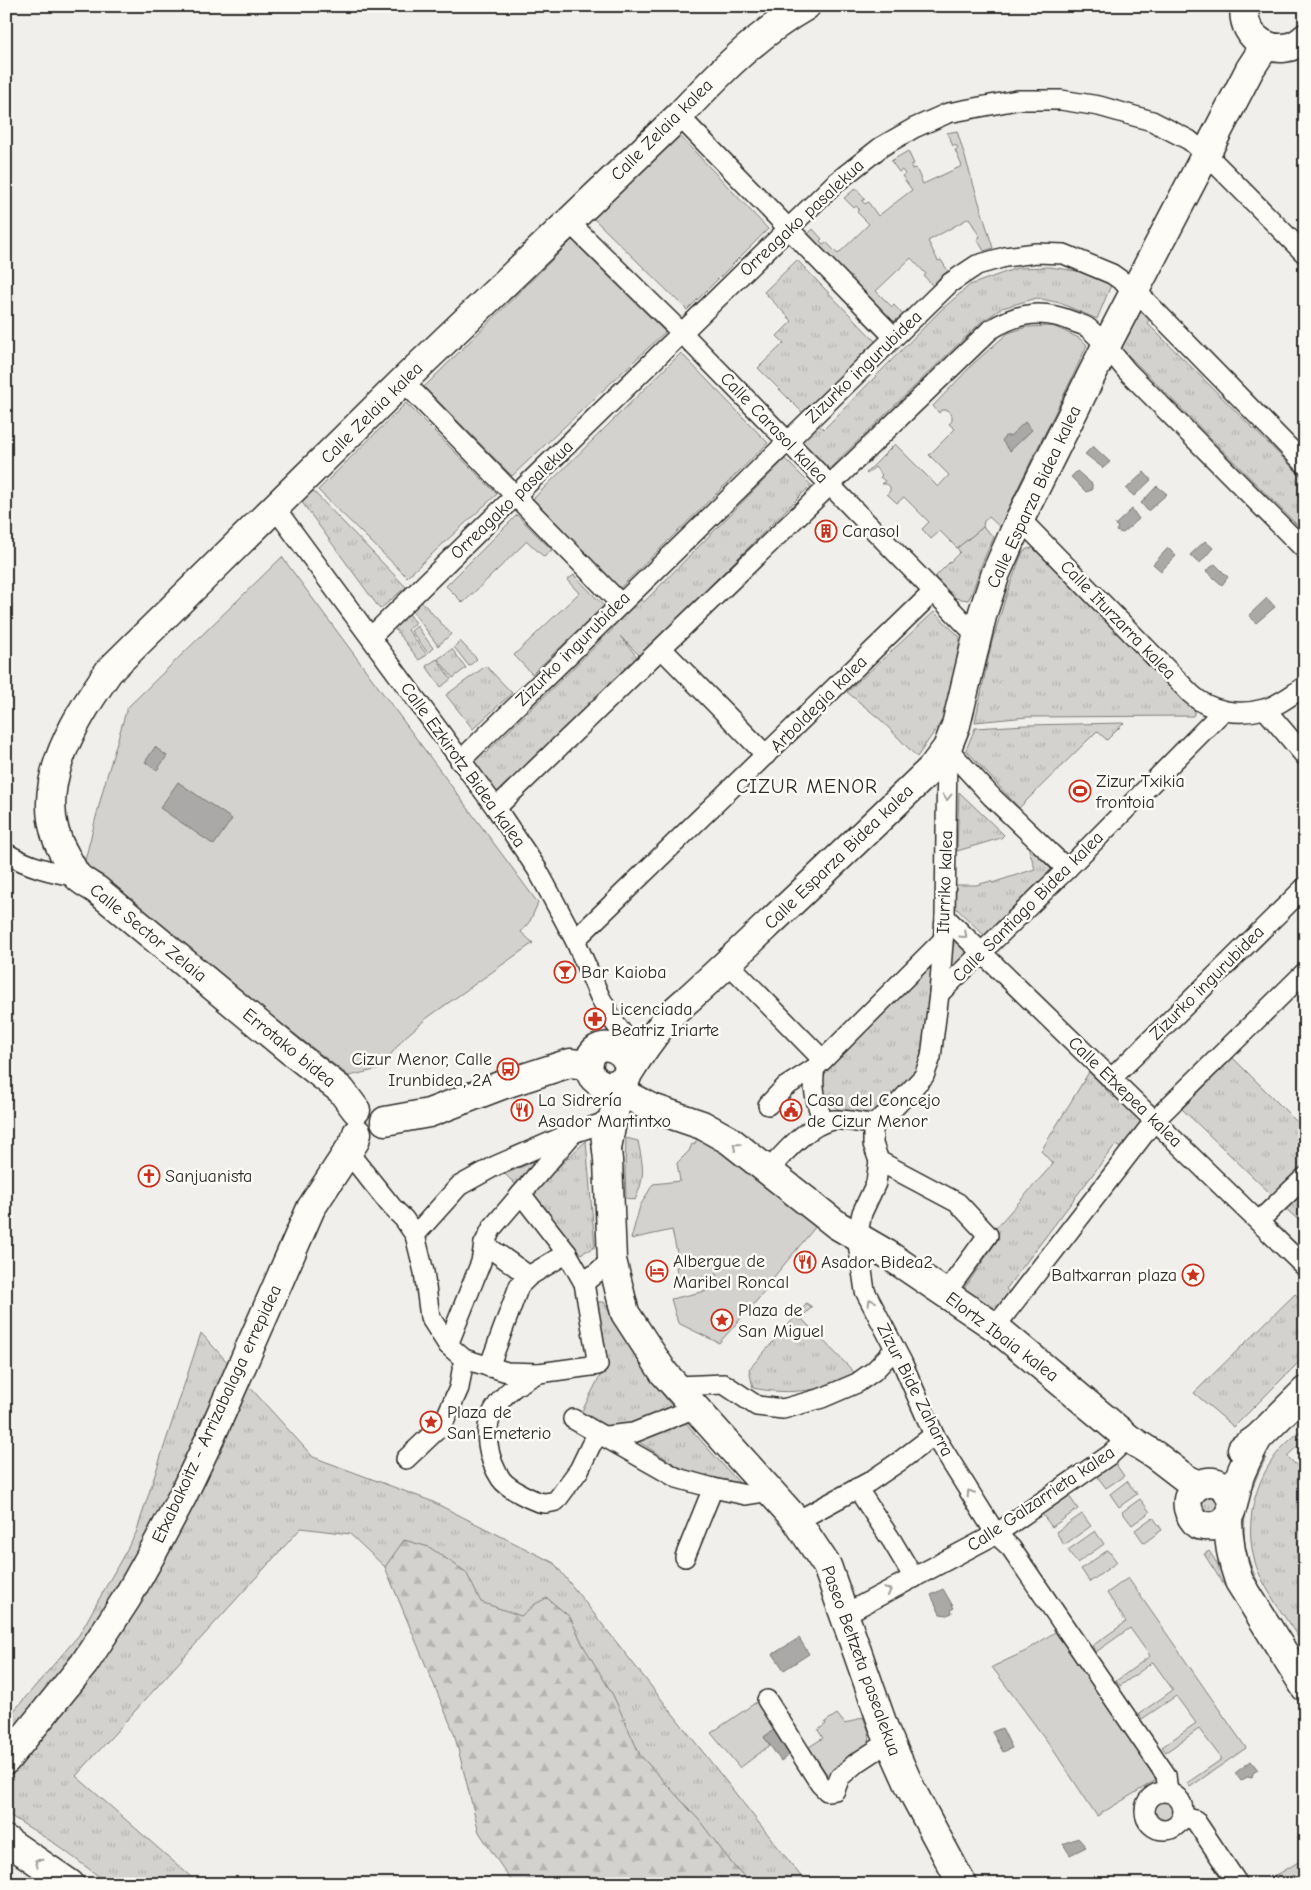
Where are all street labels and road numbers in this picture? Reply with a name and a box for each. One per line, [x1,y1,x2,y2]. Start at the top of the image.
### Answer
street label: Calle Zelaia kalea [607,75,717,185]
street label: Orreagako pasalekua [736,155,868,281]
street label: Zizurko ingurubidea [802,306,926,428]
street label: Calle Zelaia kalea [317,358,427,468]
street label: Calle Carasol kalea [716,368,832,488]
street label: Calle Esparza Bidea kalea [982,402,1086,592]
street label: Orreagako pasalekua [446,436,578,564]
street label: Calle Iturzarra kalea [1056,556,1180,684]
street label: Zizurko ingurubidea [511,587,635,711]
street label: Arboldegia kalea [766,651,872,757]
street label: Calle Ezkirotz Bidea kalea [396,678,530,852]
street label: Calle Esparza Bidea kalea [760,780,918,934]
street label: Calle Santiago Bidea kalea [948,827,1108,987]
street label: Iturriko kalea [933,830,957,934]
street label: Calle Sector Zelaia [85,879,211,987]
street label: Zizurko ingurubidea [1145,921,1269,1045]
street label: Errotako bidea [238,1004,340,1092]
street label: Calle Etxepea kalea [1064,1032,1186,1152]
street label: Etxabakoitz - Arrizabalaga errepidea [148,1282,286,1546]
street label: Elortz Ibaia kalea [942,1288,1062,1386]
street label: Zizur Bide Zaharra [872,1320,958,1460]
street label: Calle Galzarrieta kalea [963,1442,1119,1556]
street label: Paseo Beltzeta pasealekua [817,1563,905,1759]

